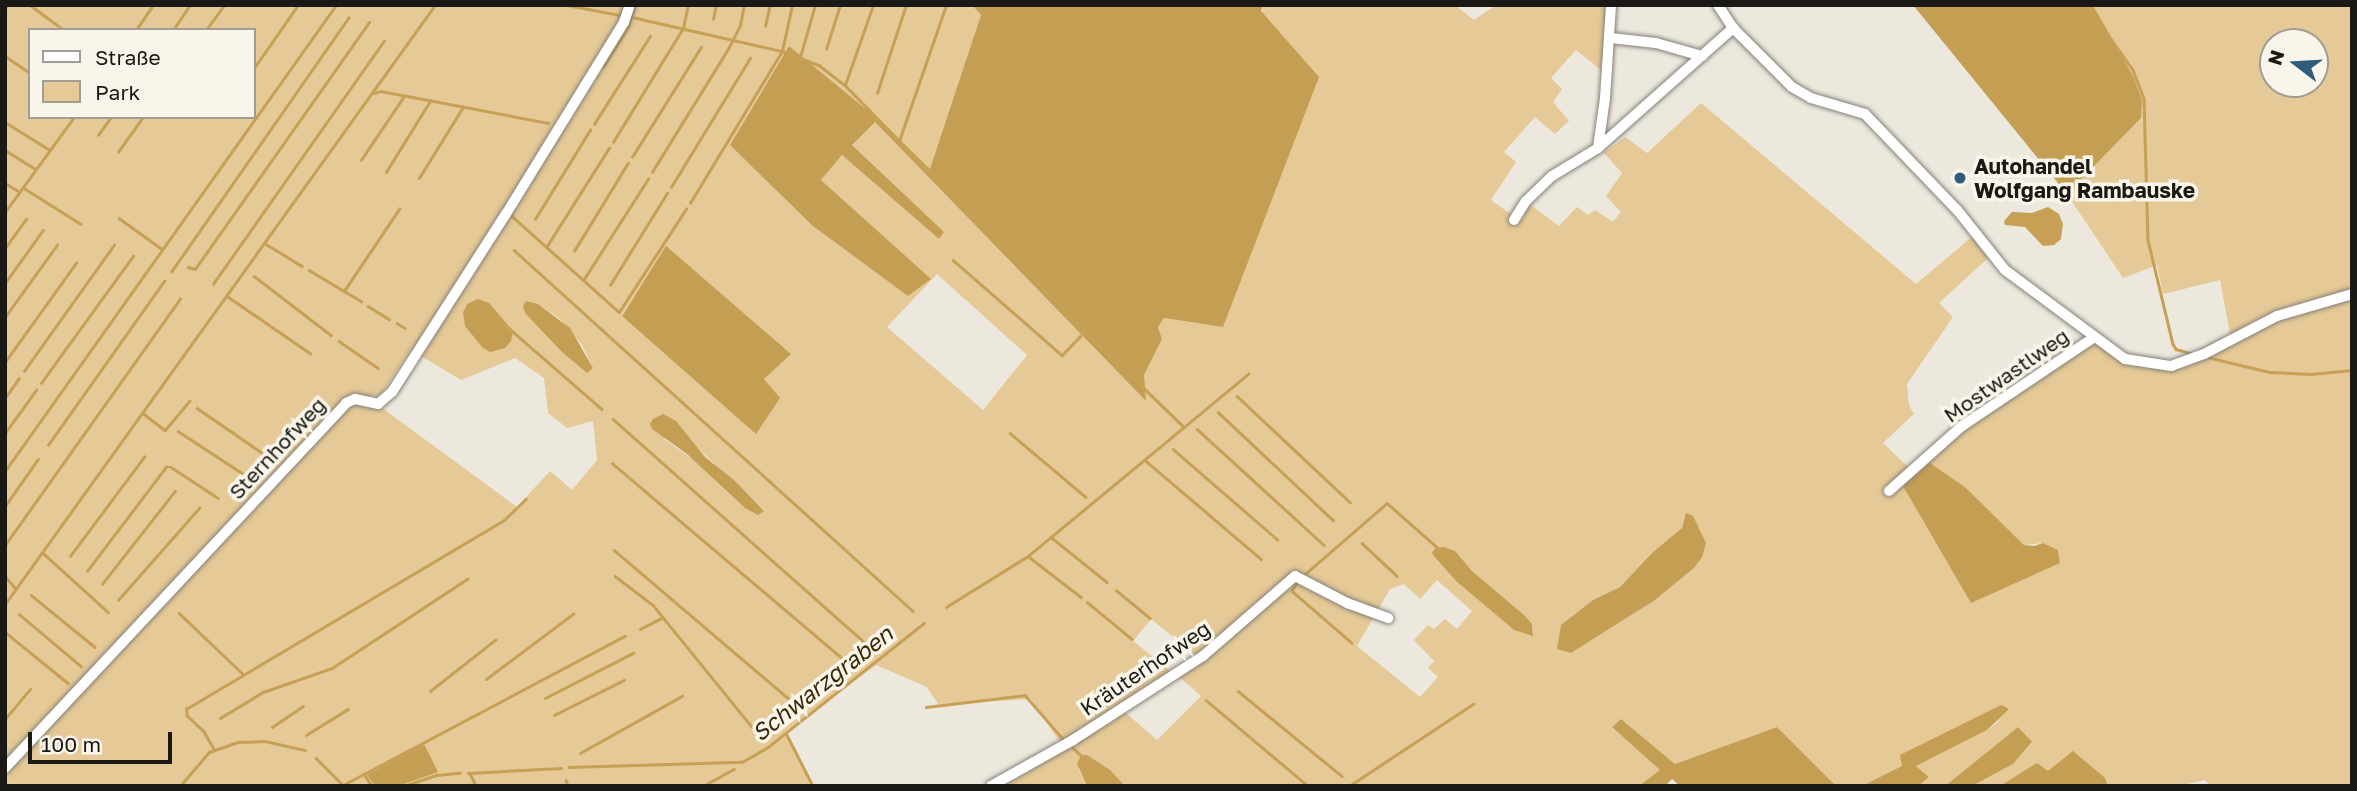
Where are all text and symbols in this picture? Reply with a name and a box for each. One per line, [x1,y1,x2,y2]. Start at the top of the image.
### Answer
legend [28,28,256,119]
north arrow [2259,28,2329,98]
text: Straße [95,44,161,70]
text: N [2262,47,2288,68]
text: Park [95,79,140,105]
place label: Autohandel Wolfgang Rambauske [1974,153,2195,203]
marker: Autohandel Wolfgang Rambauske [1952,170,1968,186]
street label: Mostwastlweg [1939,323,2073,427]
street label: Sternhofweg [223,392,331,504]
street label: Kräuterhofweg [1075,615,1215,721]
water label: Schwarzgraben [746,620,898,746]
scale bar [32,718,175,762]
text: 100 m [41,731,101,757]

